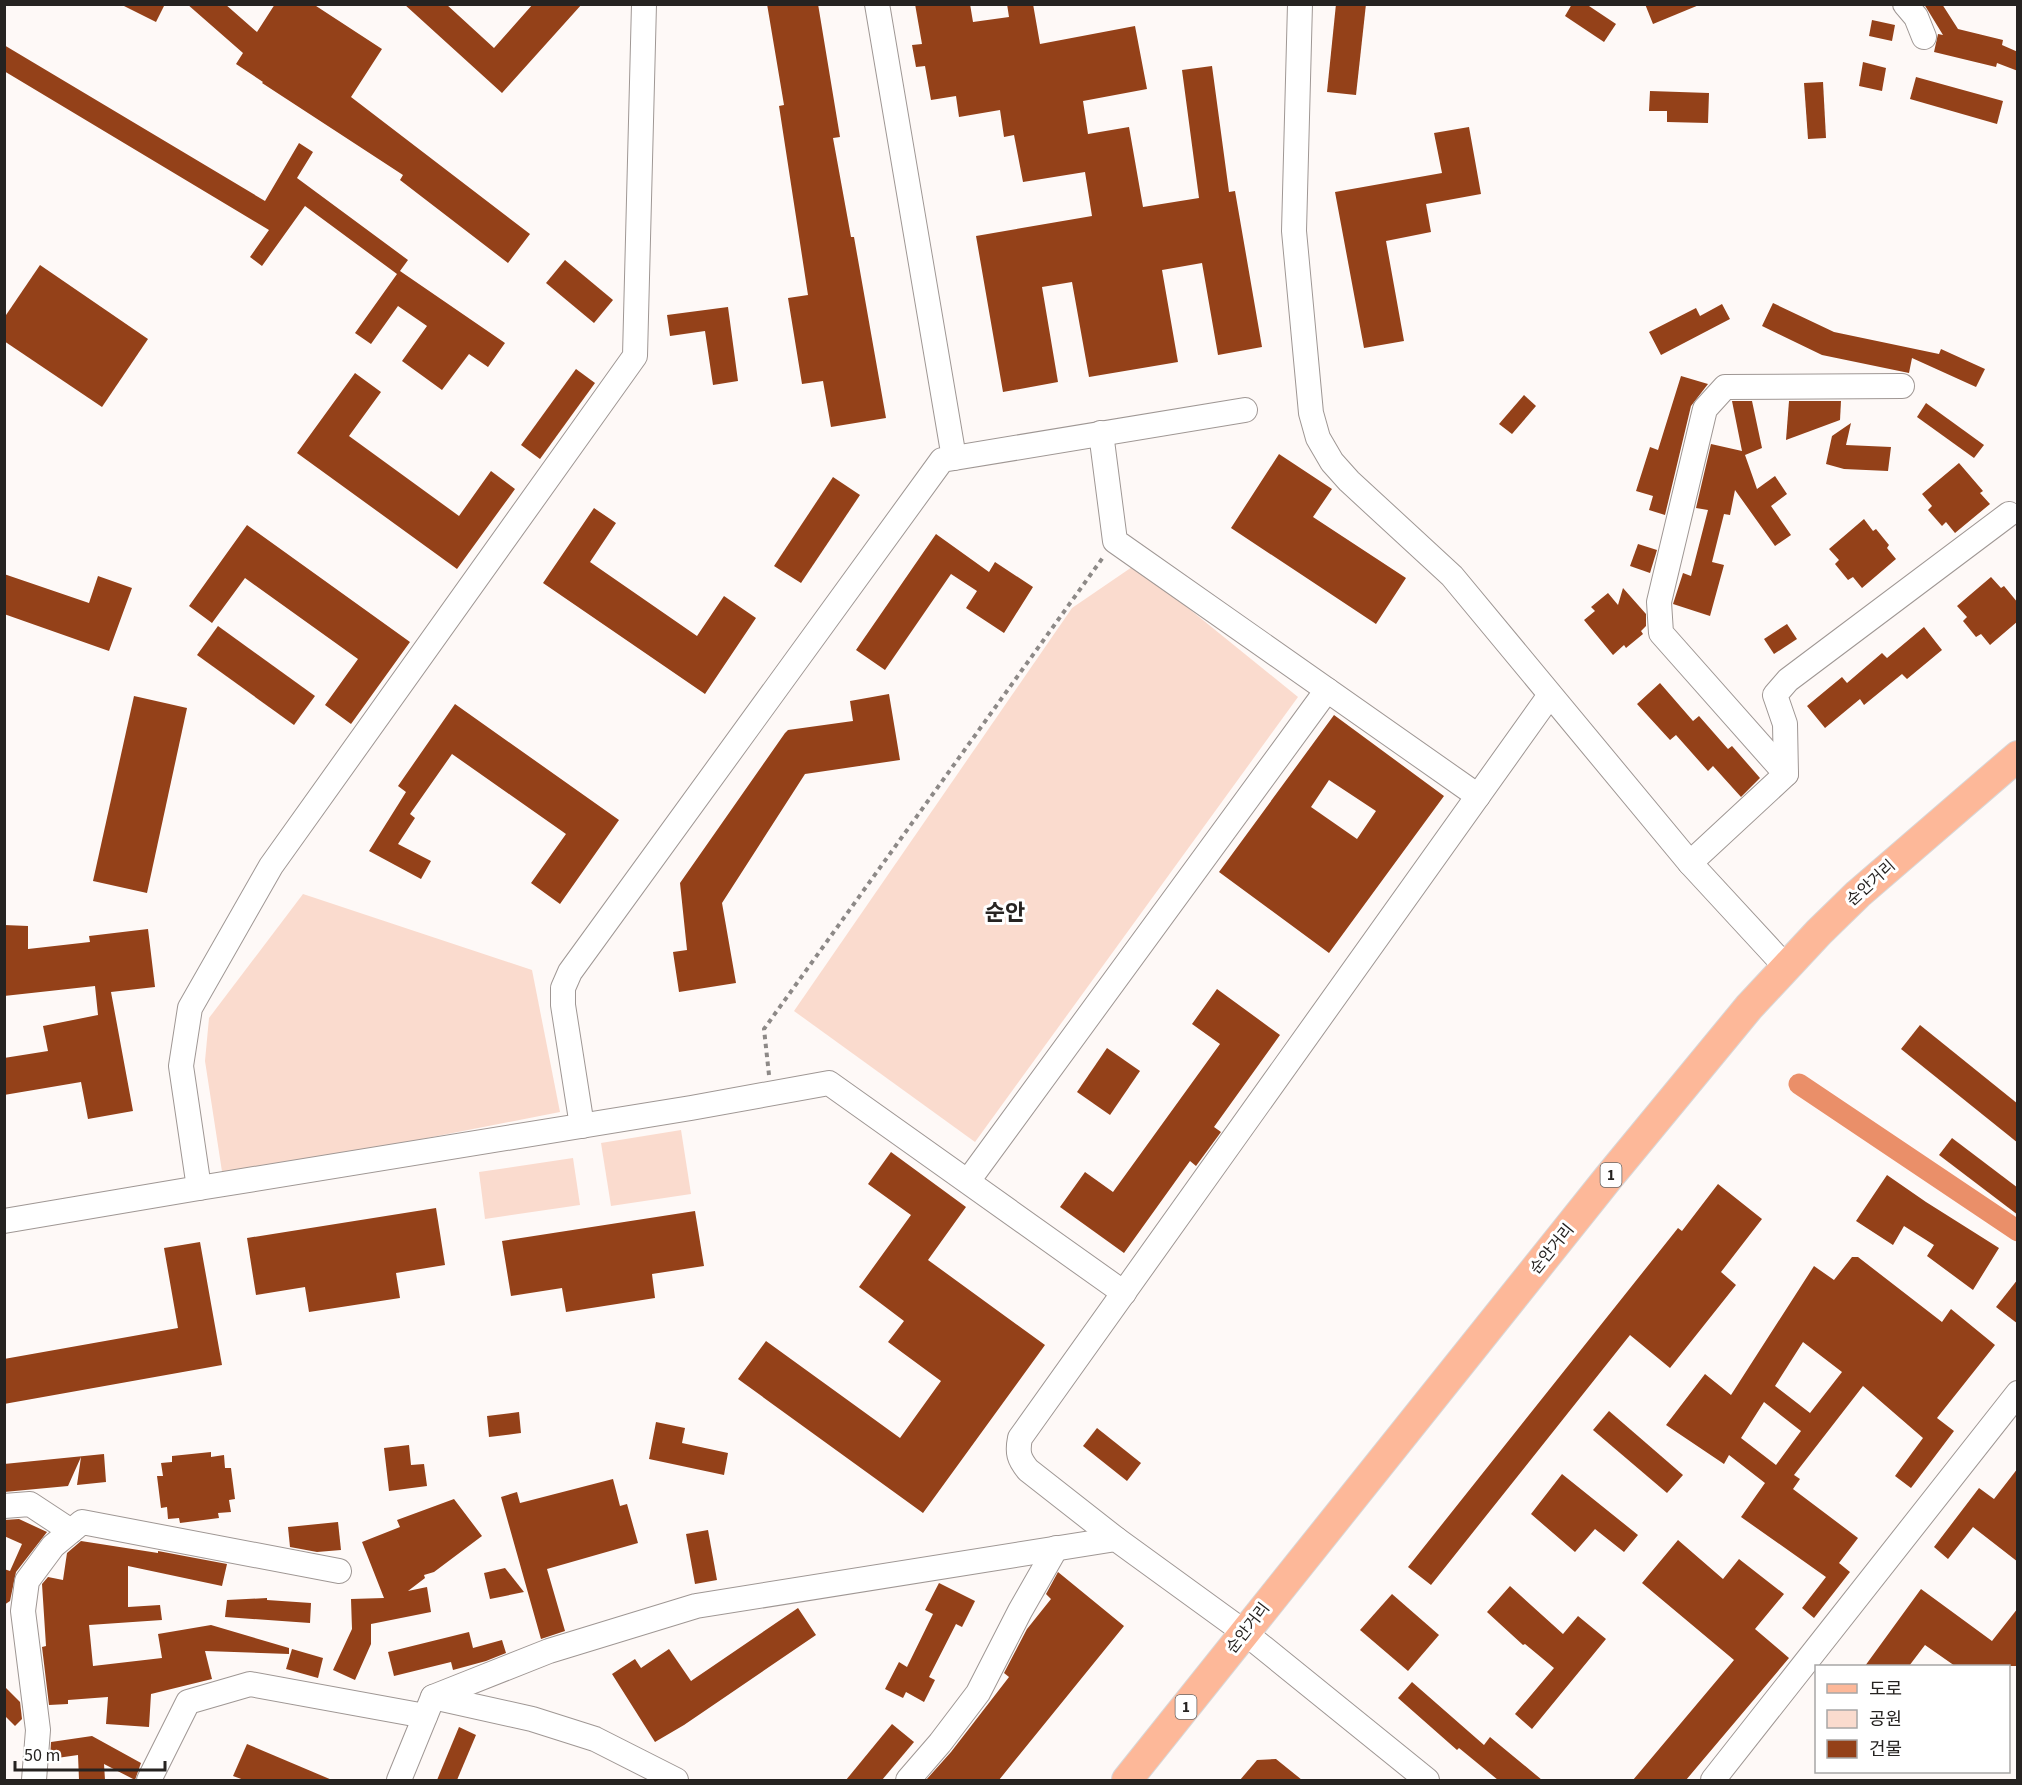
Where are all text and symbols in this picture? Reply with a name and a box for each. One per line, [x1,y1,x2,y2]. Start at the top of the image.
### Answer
street label: 순안거리 [1842,855,1900,911]
district label: 순안 [985,897,1025,929]
road number: 1 [1600,1163,1622,1187]
street label: 순안거리 [1525,1219,1579,1279]
street label: 순안거리 [1221,1598,1275,1658]
legend [1815,1665,2010,1773]
text: 도로 [1869,1677,1902,1702]
road number: 1 [1176,1695,1196,1719]
text: 공원 [1869,1707,1902,1732]
scale bar [15,1734,165,1772]
text: 건물 [1869,1737,1902,1762]
text: 50 m [24,1743,60,1768]

